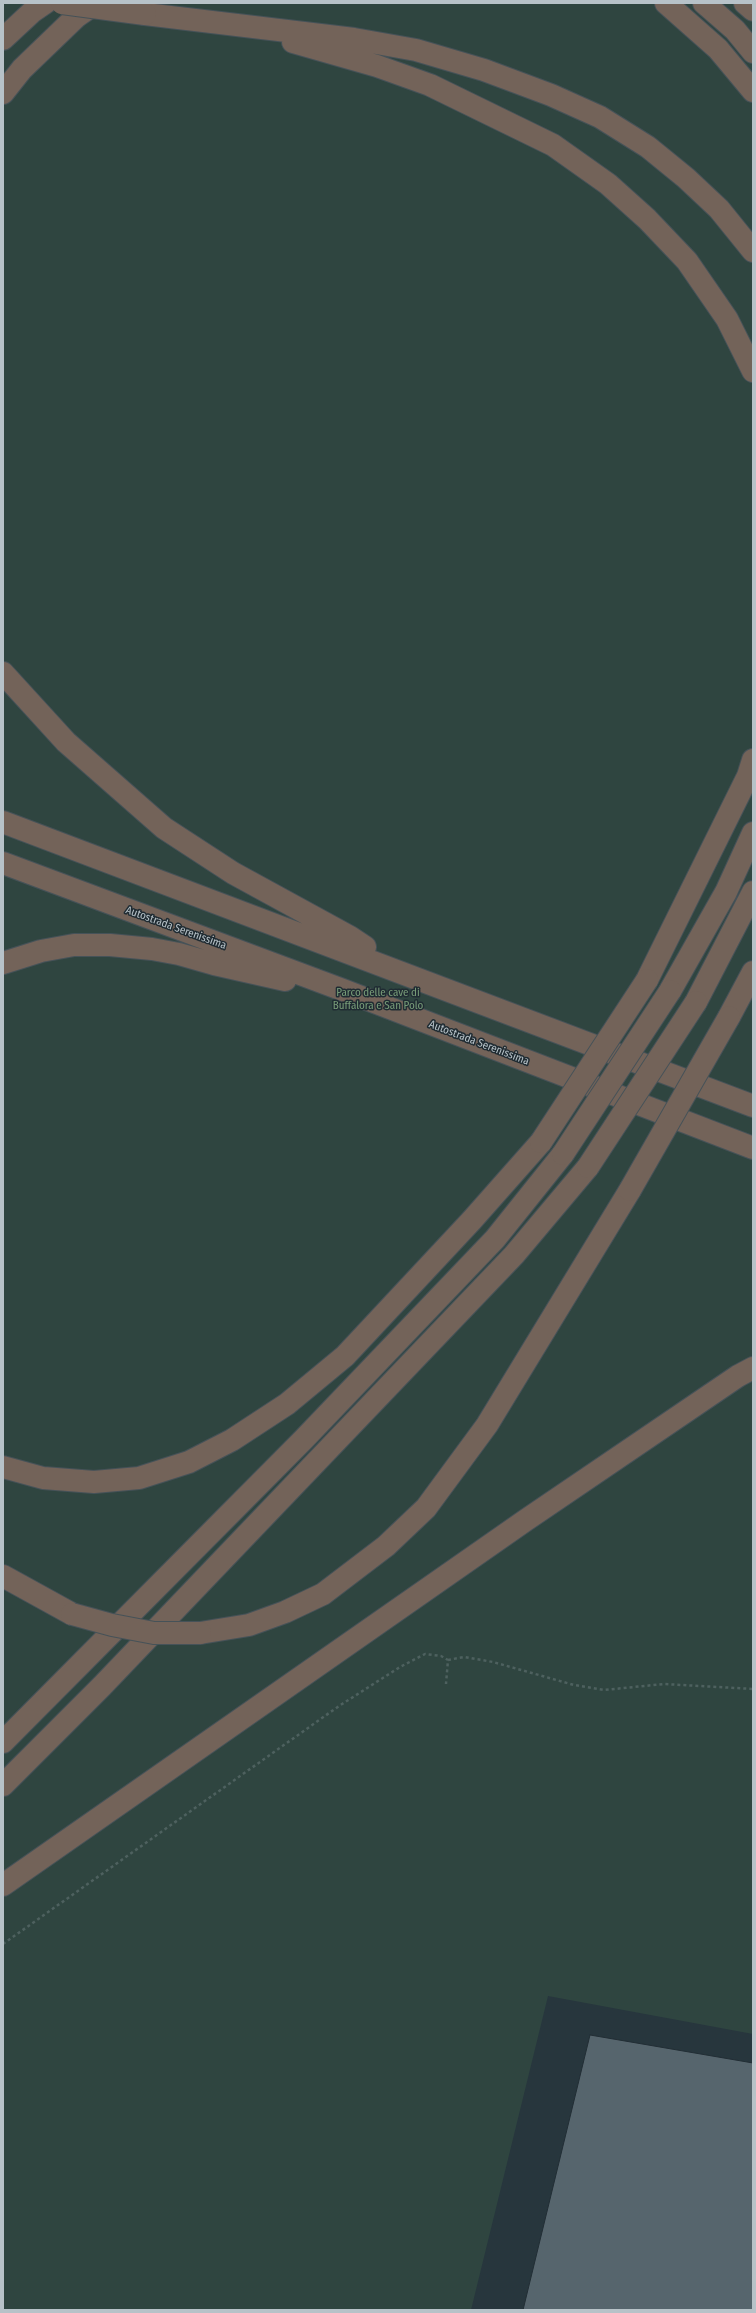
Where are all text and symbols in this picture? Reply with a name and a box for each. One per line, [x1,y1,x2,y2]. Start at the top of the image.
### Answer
street label: Autostrada Serenissima [124,904,228,952]
park label: Parco delle cave di Buffalora e San Polo [333,986,423,1012]
street label: Autostrada Serenissima [427,1018,531,1068]

